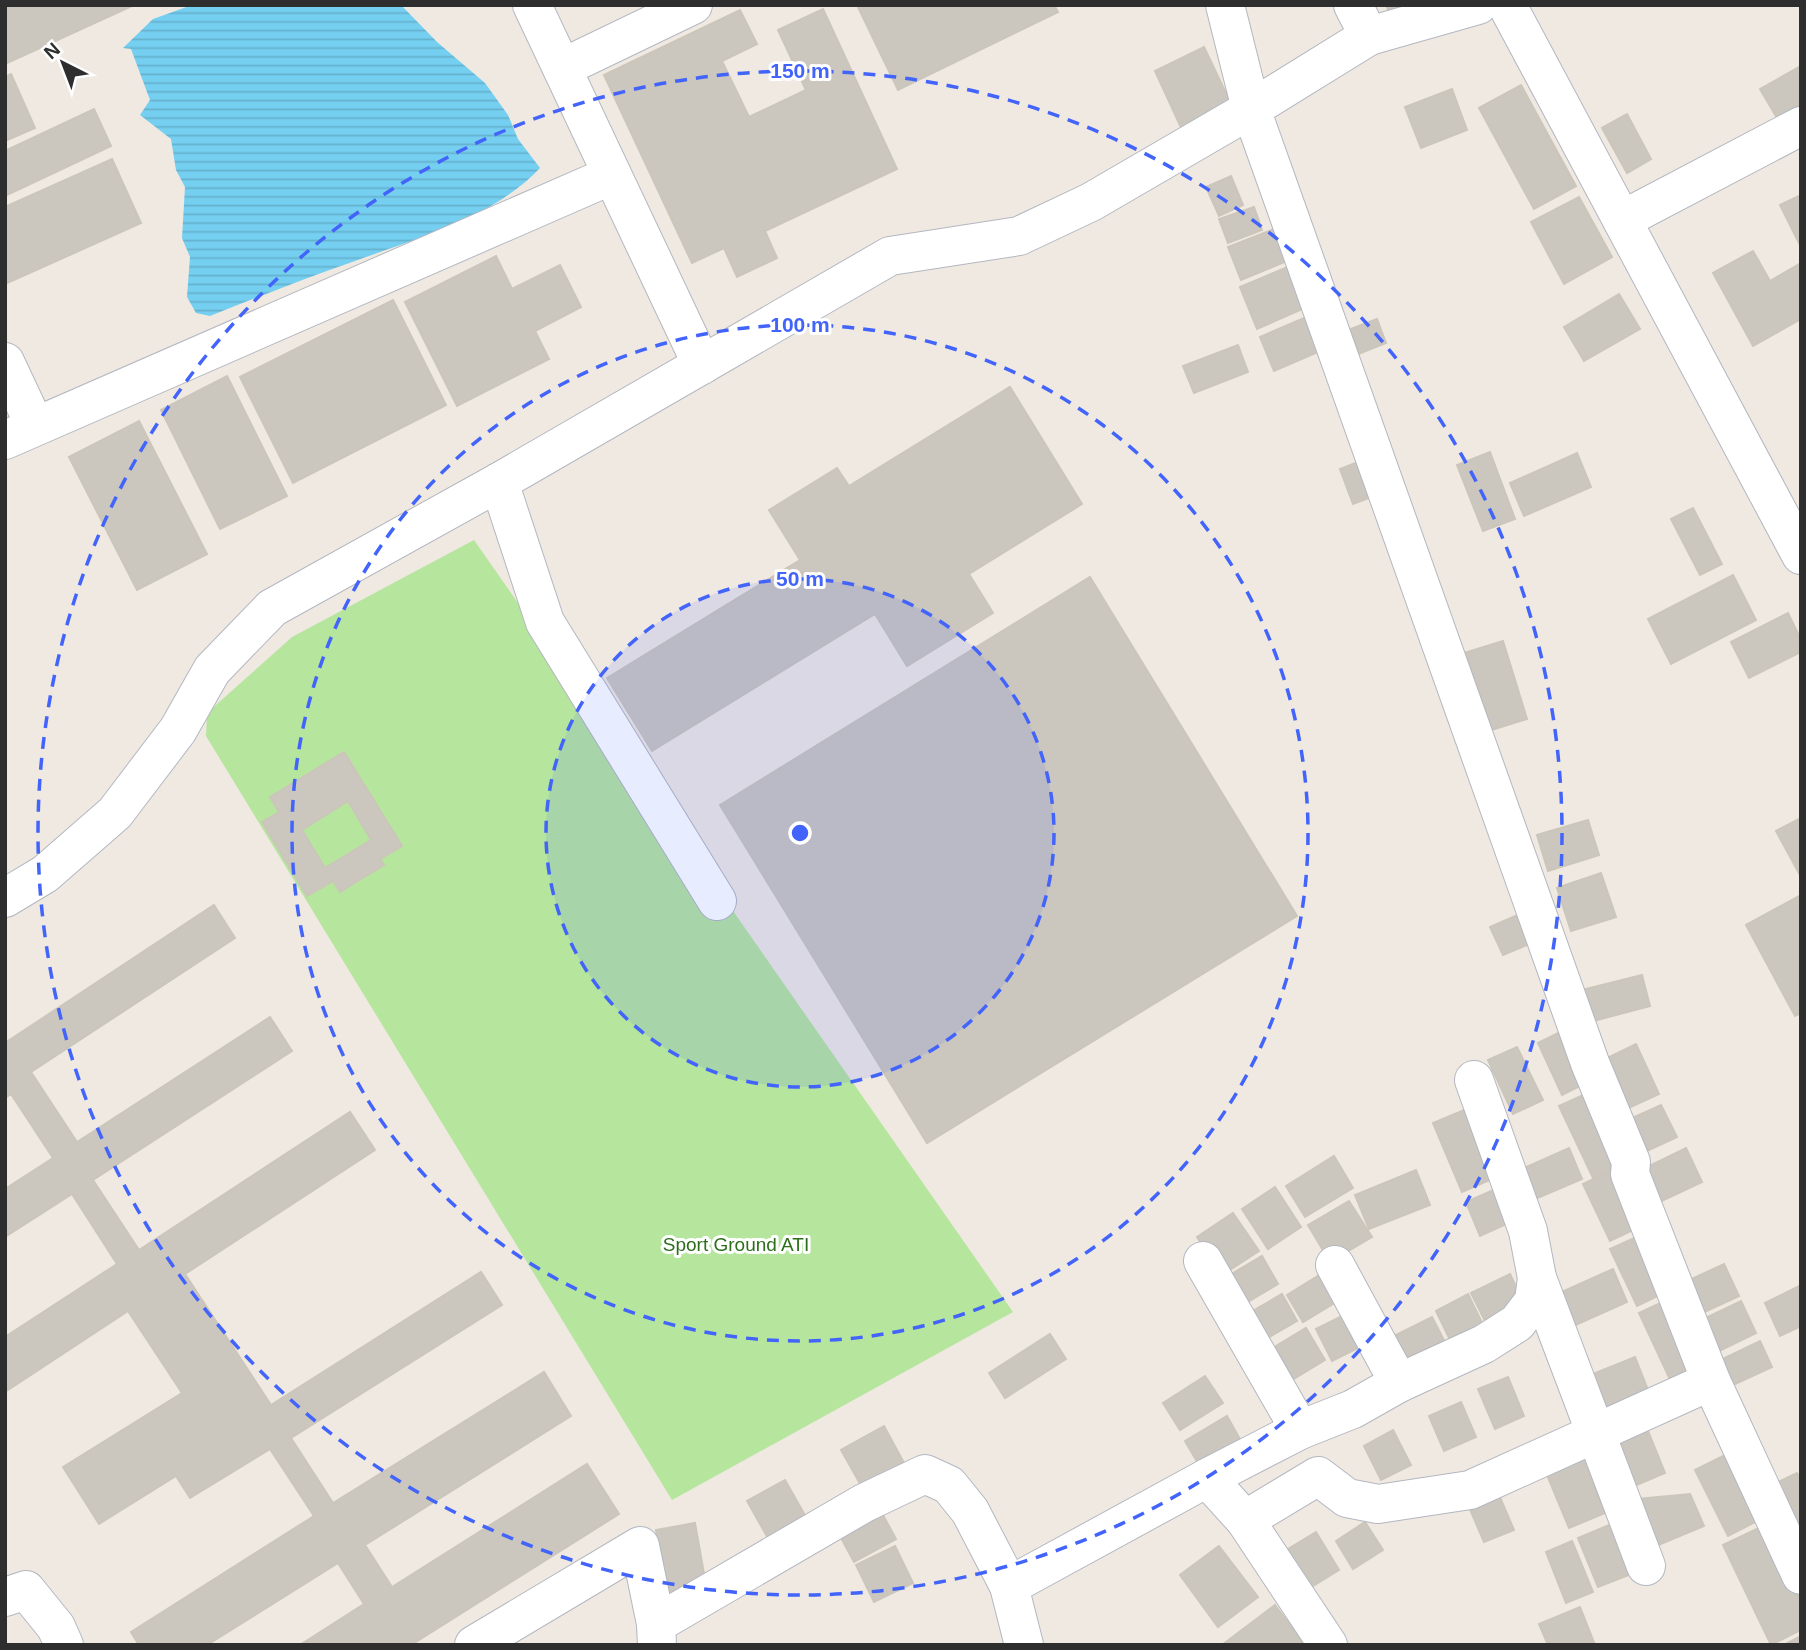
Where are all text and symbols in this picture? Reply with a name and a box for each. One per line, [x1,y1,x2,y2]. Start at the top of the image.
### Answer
north arrow [28,28,98,98]
text: N [40,38,64,63]
text: 150 m [770,59,830,82]
text: 100 m [770,313,830,336]
text: 50 m [776,567,824,590]
centre of rings [788,821,812,845]
park label: Sport Ground ATI [663,1234,809,1255]

